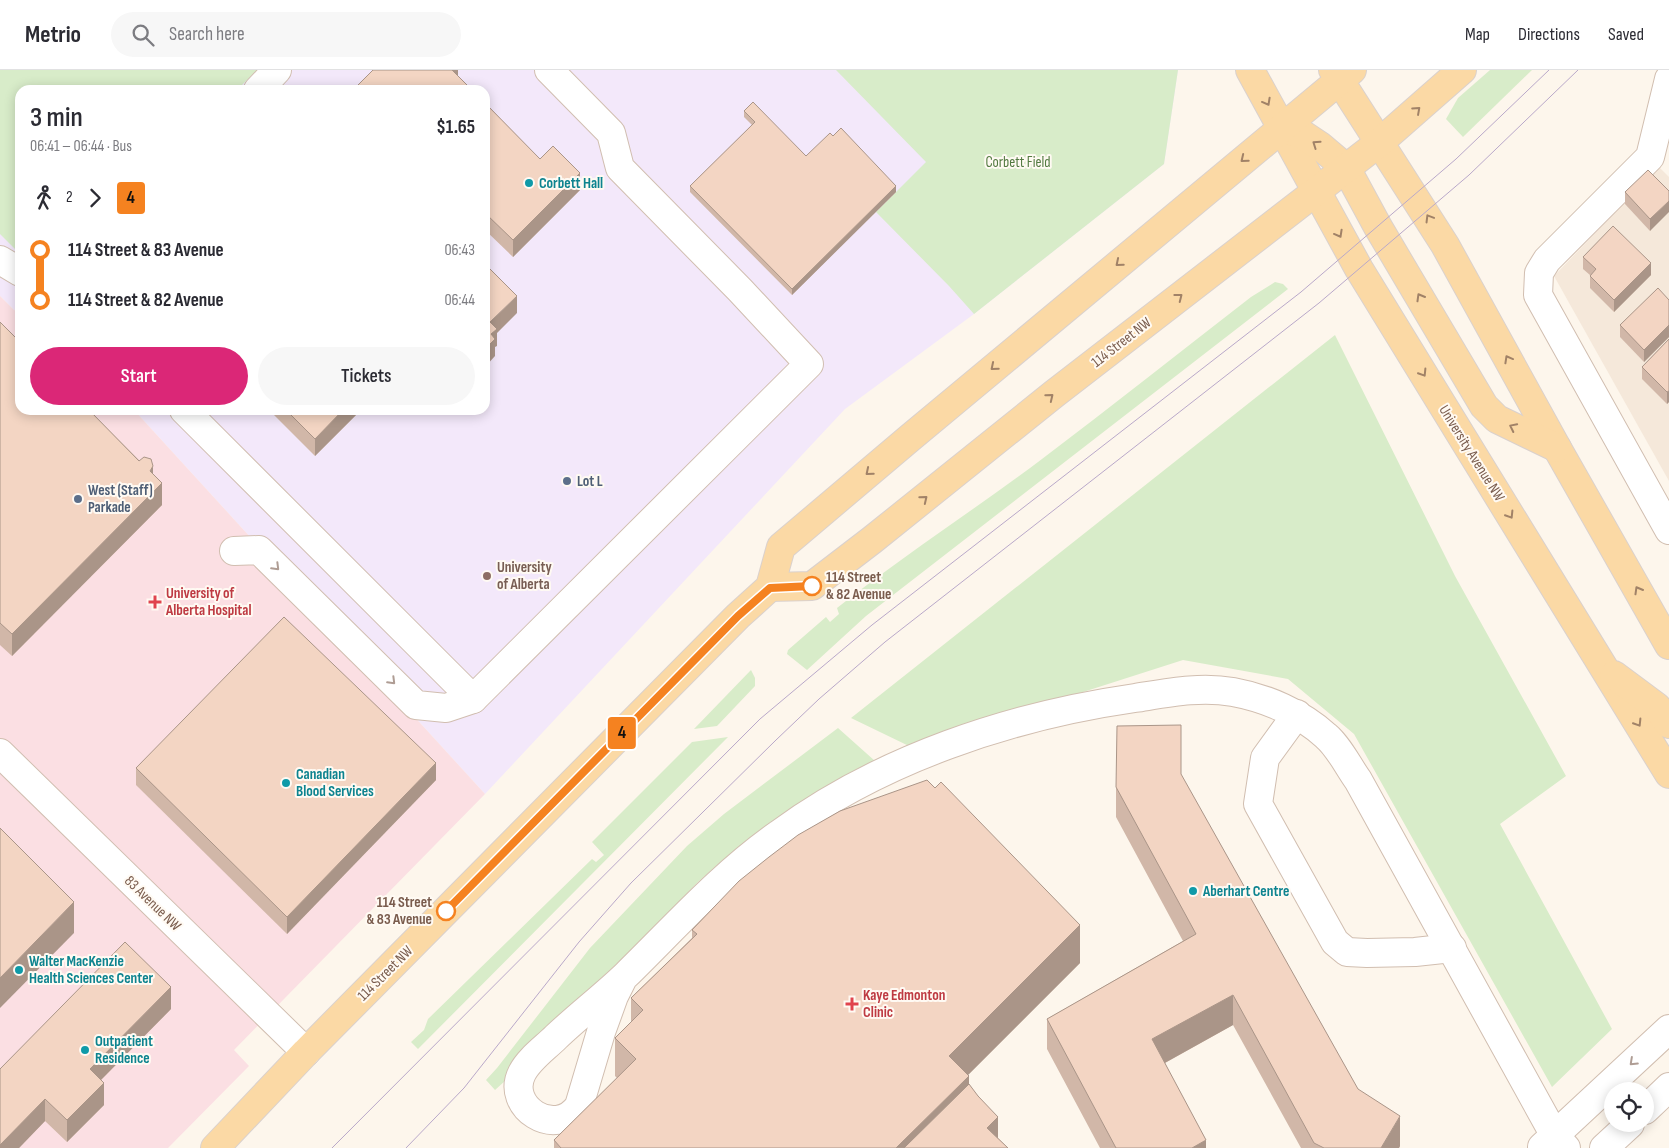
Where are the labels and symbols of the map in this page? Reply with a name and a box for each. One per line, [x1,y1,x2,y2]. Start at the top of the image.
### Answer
one-way arrow [1261,96,1271,105]
one-way arrow [1411,107,1420,116]
one-way arrow [1312,140,1321,150]
park label: Corbett Field [985,153,1051,172]
one-way arrow [1240,154,1249,163]
place label: Corbett Hall [539,174,603,193]
marker: Corbett Hall [523,177,535,189]
one-way arrow [1425,214,1435,223]
one-way arrow [1333,229,1343,238]
one-way arrow [1115,258,1124,267]
one-way arrow [1173,294,1183,303]
one-way arrow [1417,294,1427,303]
street label: 114 Street NW [1088,313,1155,372]
one-way arrow [1504,356,1514,365]
one-way arrow [990,362,999,371]
one-way arrow [1416,368,1426,377]
one-way arrow [1045,393,1054,402]
street label: University Avenue NW [1434,402,1509,505]
one-way arrow [1509,423,1518,433]
one-way arrow [866,466,875,475]
place label: Lot L [577,472,603,491]
marker: Lot L [561,475,573,487]
place label: West (Staff) Parkade [88,481,153,517]
marker: West (Staff) Parkade [72,493,84,505]
one-way arrow [918,496,927,504]
one-way arrow [1503,510,1513,519]
place label: University of Alberta [497,558,552,594]
one-way arrow [270,561,279,570]
place label: 114 Street & 82 Avenue [826,568,891,604]
marker: University of Alberta [481,570,493,582]
marker: 114 Street & 82 Avenue [802,576,822,596]
place label: University of Alberta Hospital [165,584,251,620]
one-way arrow [1634,586,1644,595]
marker: University of Alberta Hospital [148,595,162,609]
one-way arrow [386,675,395,684]
line badge: 4 [606,717,638,749]
one-way arrow [1632,718,1641,727]
place label: Canadian Blood Services [296,765,374,801]
marker: Canadian Blood Services [280,777,292,789]
street label: 83 Avenue NW [120,872,185,935]
place label: Aberhart Centre [1202,882,1289,901]
marker: Aberhart Centre [1187,885,1199,897]
place label: 114 Street & 83 Avenue [367,893,432,929]
marker: 114 Street & 83 Avenue [436,901,456,921]
street label: 114 Street NW [354,942,417,1005]
place label: Walter MacKenzie Health Sciences Center [29,952,154,988]
marker: Walter MacKenzie Health Sciences Center [13,964,25,976]
place label: Kaye Edmonton Clinic [863,986,945,1022]
marker: Kaye Edmonton Clinic [845,997,859,1011]
place label: Outpatient Residence [95,1032,153,1068]
marker: Outpatient Residence [79,1044,91,1056]
one-way arrow [1630,1056,1639,1065]

